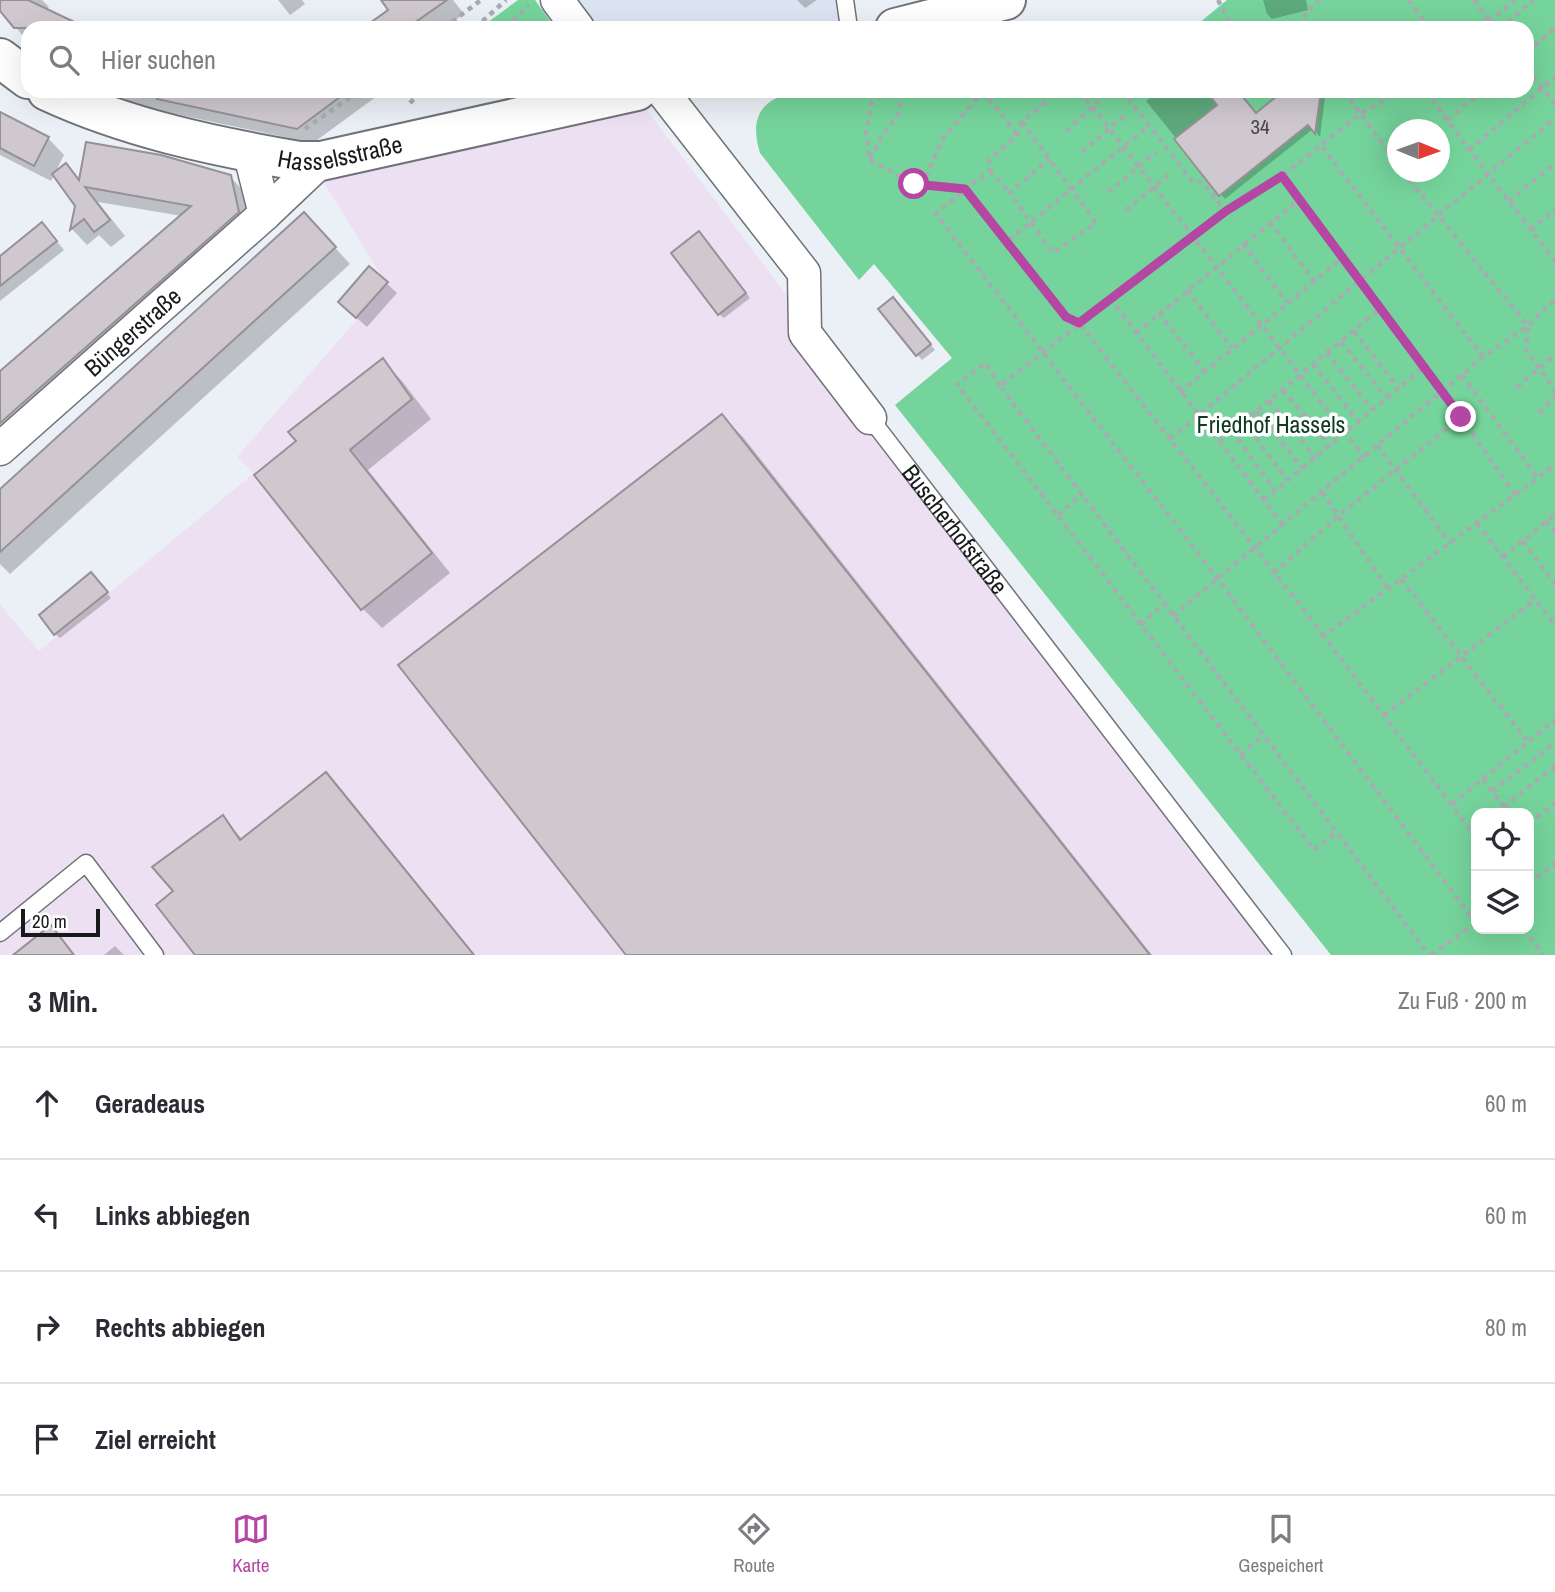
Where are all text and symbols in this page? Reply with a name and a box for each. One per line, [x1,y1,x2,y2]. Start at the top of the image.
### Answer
search box [21,21,1534,98]
icon: search [45,41,83,79]
text: Hier suchen [101,42,216,77]
house number: 34 [1250,112,1270,141]
north arrow [1387,119,1450,182]
street label: Hasselsstraße [275,128,405,177]
route start [898,168,929,199]
street label: Büngerstraße [77,280,188,383]
route end [1445,401,1476,432]
park label: Friedhof Hassels [1197,408,1345,440]
street label: Buscherhofstraße [895,458,1015,600]
map controls [1471,808,1534,934]
button: locate [1471,808,1534,871]
button: layers [1471,871,1534,934]
scale bar [21,906,100,938]
text: 20 m [32,908,67,934]
text: 3 Min. [28,981,98,1021]
text: Zu Fuß · 200 m [1398,985,1527,1016]
icon: ahead [28,1084,66,1122]
text: Geradeaus [95,1086,205,1121]
text: 60 m [1485,1088,1527,1119]
icon: left [28,1196,66,1234]
text: Links abbiegen [95,1198,250,1233]
text: 60 m [1485,1200,1527,1231]
icon: right [28,1308,66,1346]
text: Rechts abbiegen [95,1310,266,1345]
text: 80 m [1485,1312,1527,1343]
icon: arrive [28,1420,66,1458]
text: Ziel erreicht [95,1422,216,1457]
tab: Karte [232,1510,270,1578]
tab: Route [733,1510,775,1578]
tab: Gespeichert [1238,1510,1323,1578]

